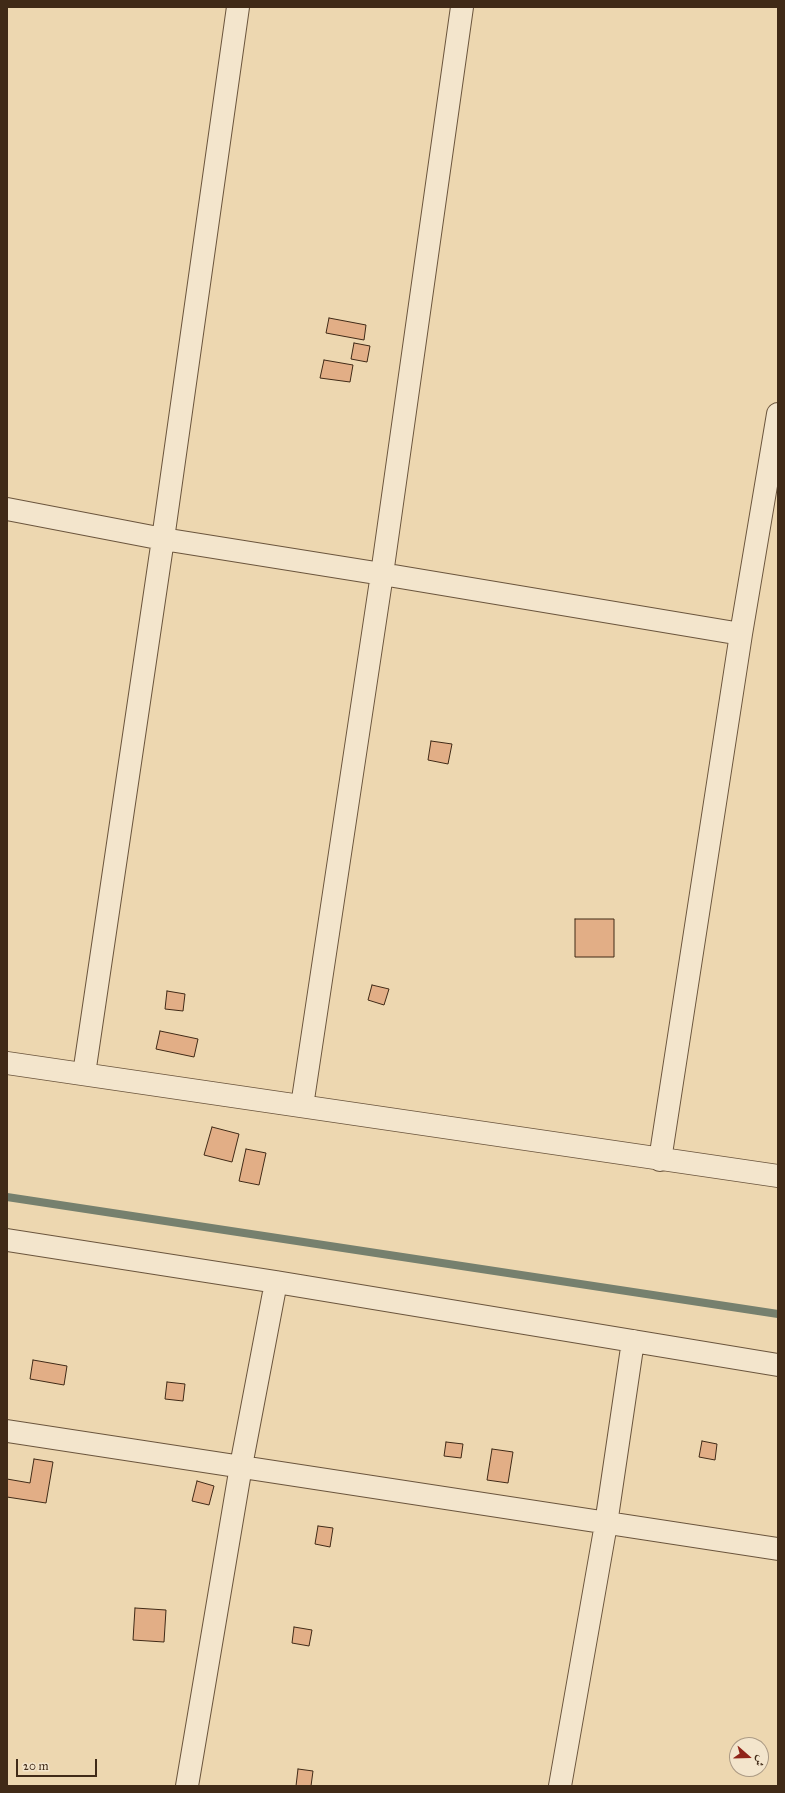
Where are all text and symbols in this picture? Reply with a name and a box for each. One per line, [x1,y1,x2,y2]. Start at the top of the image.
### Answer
north arrow [729,1737,769,1777]
scale bar [18,1751,99,1777]
text: ش [752,1754,768,1768]
text: 20 m [23,1759,49,1773]

